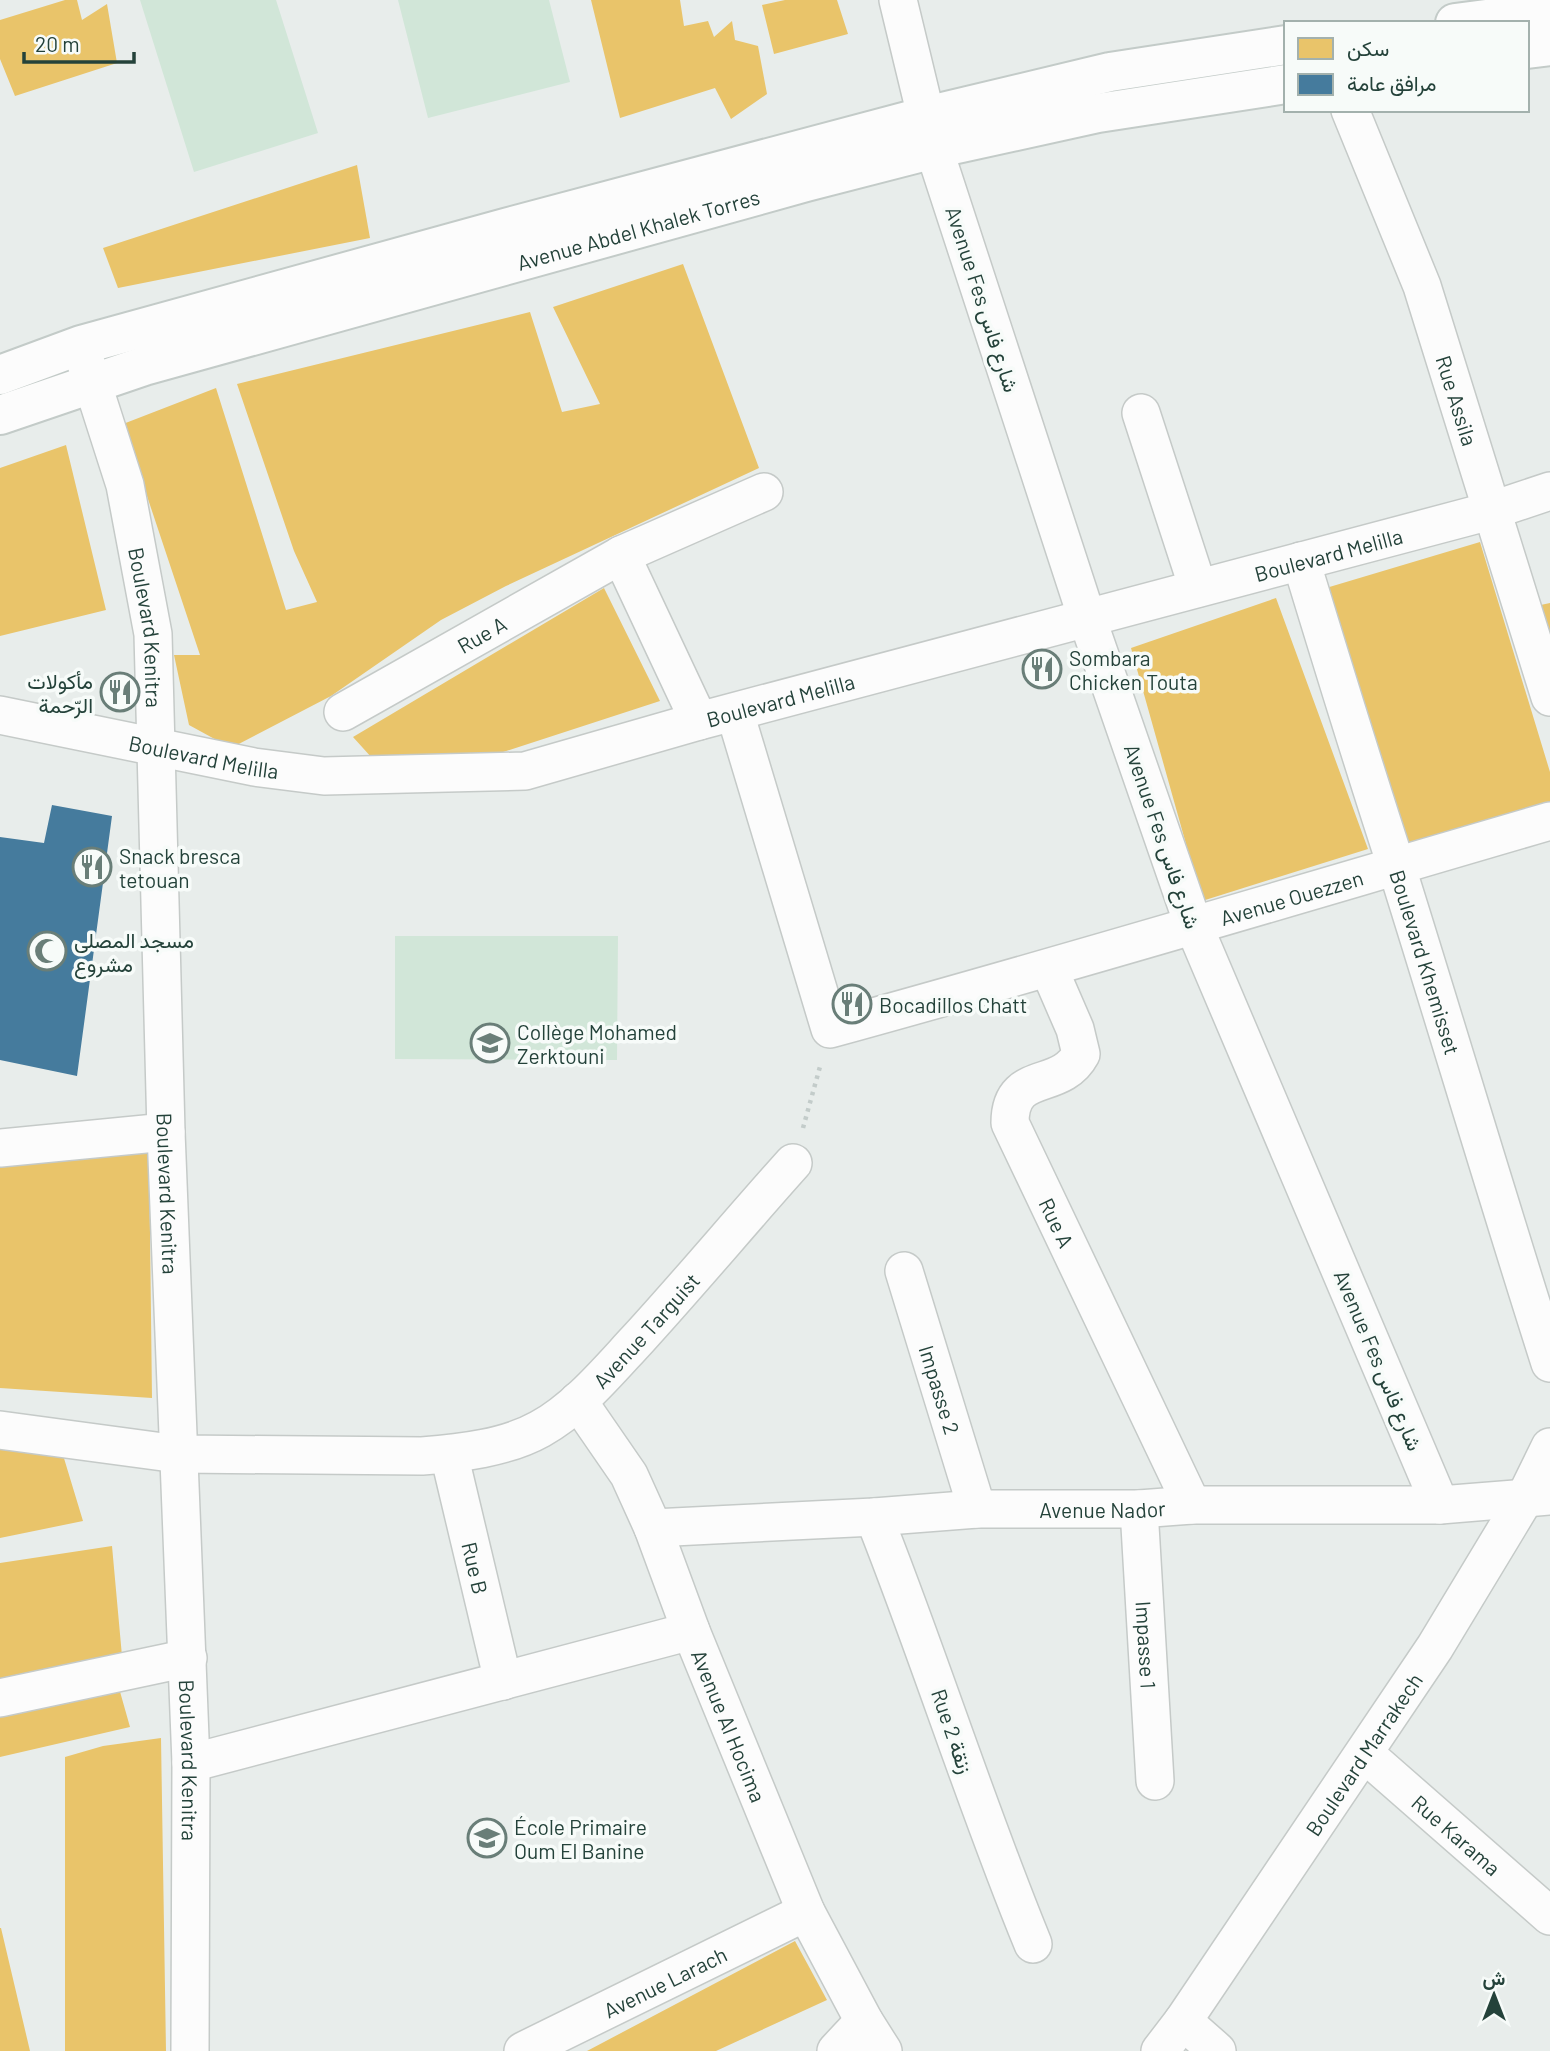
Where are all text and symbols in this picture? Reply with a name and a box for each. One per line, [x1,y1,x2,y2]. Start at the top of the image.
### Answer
scale bar [24,21,135,65]
legend [1284,21,1529,112]
text: 20 m [35,31,80,56]
text: سكن [1347,35,1389,61]
text: مرافق عامة [1347,70,1437,97]
street label: Avenue Abdel Khalek Torres [514,183,762,274]
street label: Avenue Fes شارع فاس [938,203,1025,396]
street label: Rue Assila [1432,352,1483,449]
street label: Boulevard Melilla [1251,522,1405,586]
street label: Boulevard Kenitra [124,545,167,708]
street label: Rue A [453,610,511,658]
place label: Sombara Chicken Touta [1069,645,1198,694]
restaurant icon: Sombara Chicken Touta [1021,648,1063,690]
place label: مأكولات الرّحمة [27,668,93,719]
street label: Boulevard Melilla [703,668,857,731]
restaurant icon: مأكولات الرّحمة [99,671,141,713]
street label: Boulevard Melilla [127,729,280,783]
street label: Avenue Fes شارع فاس [1117,740,1206,933]
place label: Snack bresca tetouan [119,843,241,892]
restaurant icon: Snack bresca tetouan [71,846,113,888]
street label: Avenue Ouezzen [1217,864,1366,930]
street label: Boulevard Khemisset [1386,867,1466,1057]
place label: مسجد المصلى مشروع [74,927,194,979]
mosque icon: مسجد المصلى مشروع [26,930,68,972]
restaurant icon: Bocadillos Chatt [831,983,873,1025]
place label: Bocadillos Chatt [879,992,1028,1017]
place label: Collège Mohamed Zerktouni [517,1019,677,1068]
school or university icon: Collège Mohamed Zerktouni [469,1022,511,1064]
street label: Boulevard Kenitra [153,1112,184,1275]
street label: Rue A [1035,1193,1080,1252]
street label: Avenue Fes شارع فاس [1327,1266,1428,1455]
street label: Avenue Targuist [587,1267,704,1393]
street label: Impasse 2 [915,1342,966,1437]
street label: Avenue Nador [1039,1495,1167,1522]
street label: Rue B [458,1539,494,1596]
street label: Impasse 1 [1132,1600,1162,1689]
street label: Avenue Al Hocima [687,1646,772,1805]
street label: Boulevard Marrakech [1299,1668,1427,1840]
street label: Boulevard Kenitra [175,1679,204,1841]
street label: Rue 2 زنقة [925,1685,979,1777]
street label: Rue Karama [1407,1789,1506,1880]
place label: École Primaire Oum El Banine [514,1814,647,1863]
school or university icon: École Primaire Oum El Banine [466,1817,508,1859]
street label: Avenue Larach [599,1941,731,2022]
north arrow [1459,1960,1529,2030]
text: ش [1483,1966,1506,1990]

